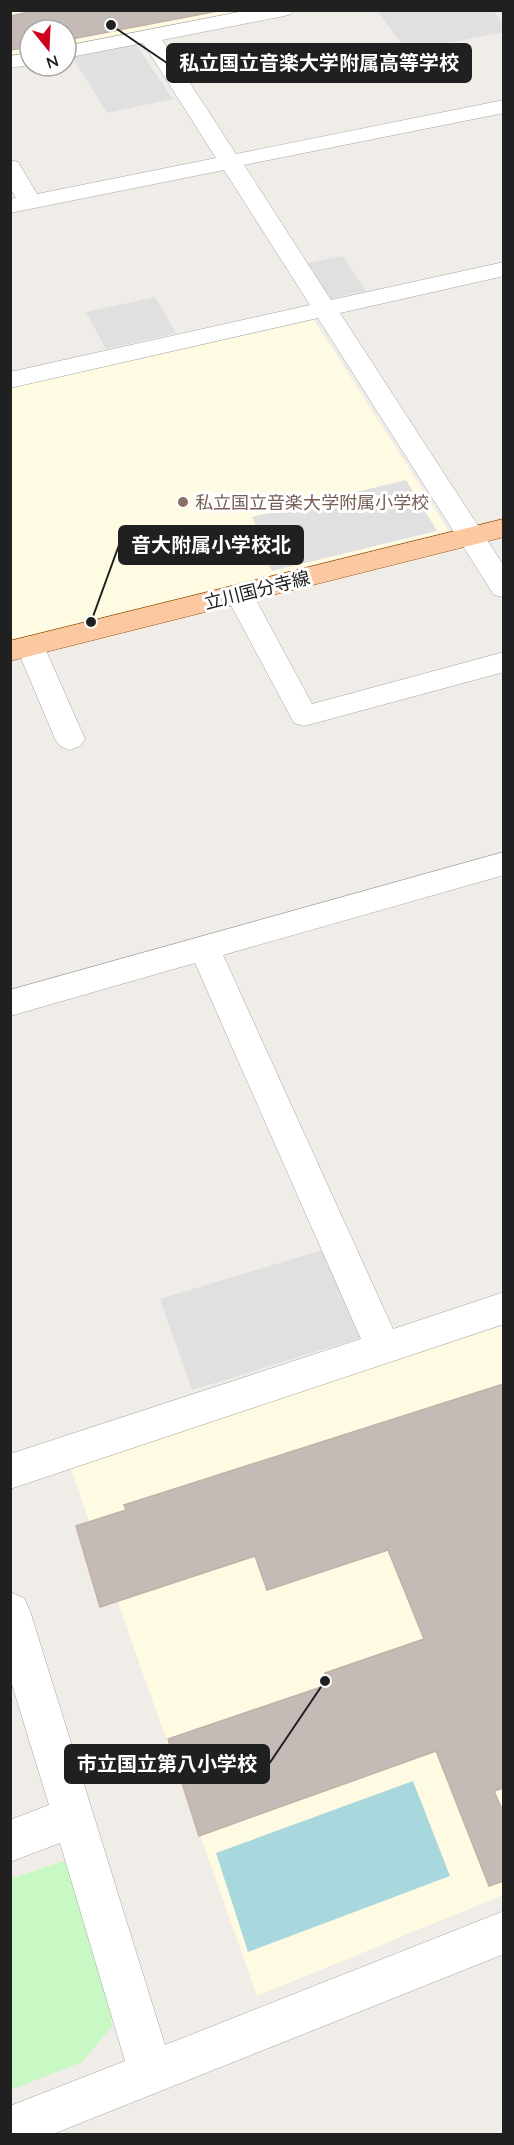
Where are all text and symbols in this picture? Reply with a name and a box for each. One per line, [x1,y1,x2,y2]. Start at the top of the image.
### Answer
north arrow [18,18,78,78]
callout: 私立国立音楽大学附属高等学校 [167,44,471,82]
text: 私立国立音楽大学附属高等学校 [179,50,459,75]
text: N [44,51,61,74]
place label: 私立国立音楽大学附属小学校 [195,491,429,514]
marker: 私立国立音楽大学附属小学校 [176,495,190,509]
callout: 音大附属小学校北 [119,526,303,564]
text: 音大附属小学校北 [131,532,291,557]
street label: 立川国分寺線 [202,566,312,614]
callout: 市立国立第八小学校 [65,1745,269,1783]
text: 市立国立第八小学校 [77,1751,257,1776]

